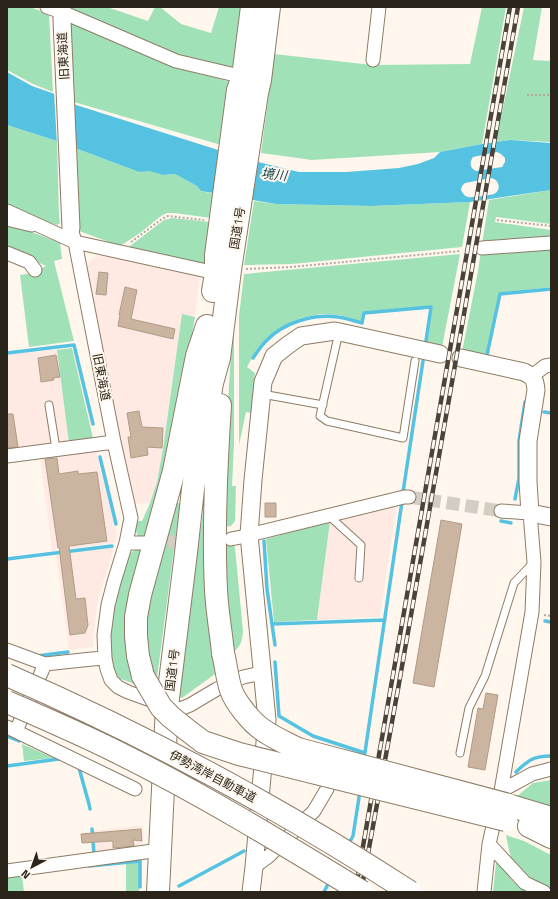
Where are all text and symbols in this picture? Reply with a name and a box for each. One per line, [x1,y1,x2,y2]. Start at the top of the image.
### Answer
street label: 旧東海道 [52,32,74,80]
water label: 境川 [260,163,290,186]
street label: 国道1号 [224,205,250,251]
street label: 旧東海道 [88,352,116,402]
street label: 国道1号 [160,648,184,692]
street label: 伊勢湾岸自動車道 [166,745,260,807]
north arrow [12,847,52,887]
text: N [17,866,34,883]

